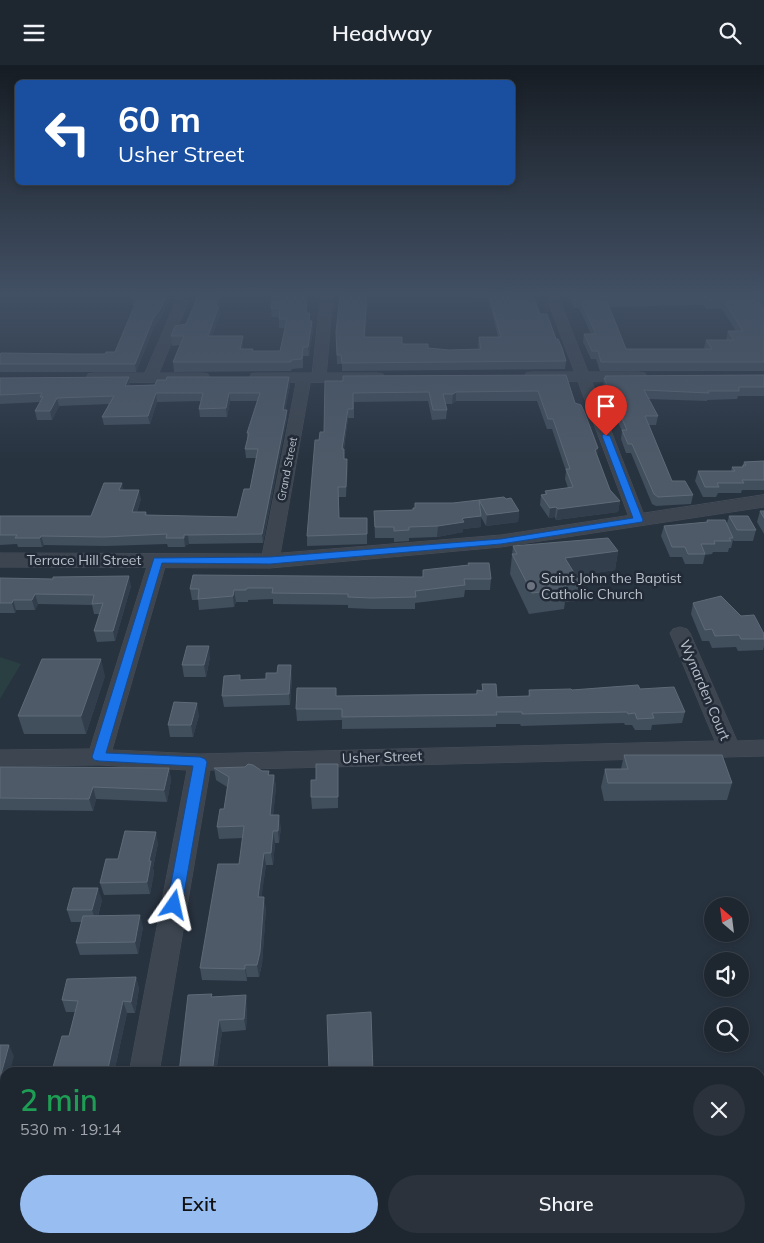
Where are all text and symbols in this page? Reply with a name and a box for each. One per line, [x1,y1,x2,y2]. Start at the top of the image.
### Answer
icon: menu [20,19,48,47]
text: Headway [332,19,432,47]
icon: search [716,19,744,47]
text: 60 m [118,97,201,141]
icon: left [35,100,100,165]
text: Usher Street [118,140,244,168]
pin [585,385,627,436]
icon: arrive [592,392,620,420]
street label: Grand Street [274,436,300,502]
street label: Terrace Hill Street [27,551,141,569]
place label: Saint John the Baptist Catholic Church [541,569,682,603]
marker: Saint John the Baptist Catholic Church [525,580,537,592]
street label: Wynarden Court [676,637,734,743]
street label: Usher Street [341,747,423,767]
position arrow [147,878,199,930]
north arrow [704,897,749,943]
map controls [704,897,749,1052]
button: sound [704,952,749,997]
button: search [704,1007,749,1052]
text: 2 min [20,1081,98,1119]
button: close [693,1084,745,1136]
text: 530 m · 19:14 [20,1119,121,1139]
button: Exit [20,1175,378,1233]
button: Share [388,1175,745,1233]

